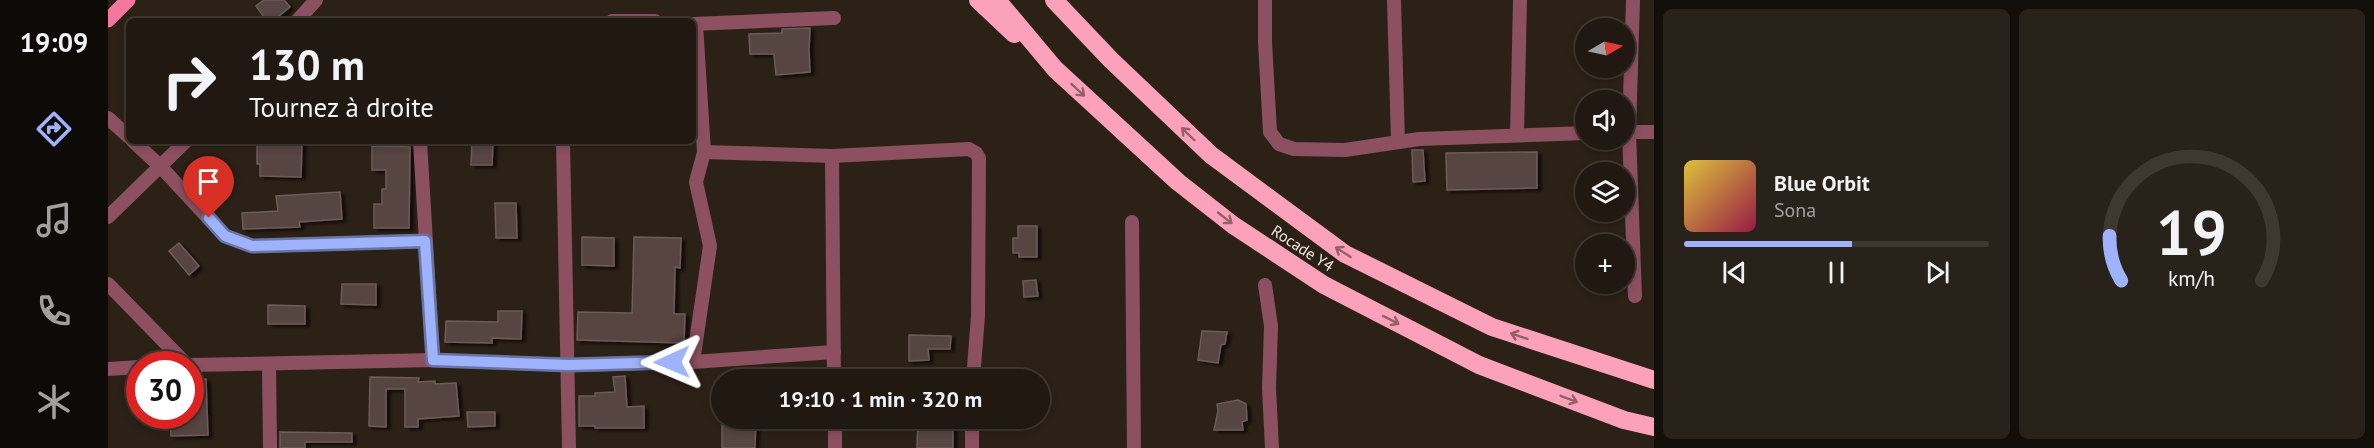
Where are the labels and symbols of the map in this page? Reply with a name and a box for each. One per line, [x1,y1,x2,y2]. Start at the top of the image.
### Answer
north arrow [1575,18,1635,78]
one-way arrow [1070,83,1085,97]
one-way arrow [1181,127,1196,141]
pin [183,156,234,218]
one-way arrow [1216,212,1232,225]
street label: Rocade Y4 [1268,220,1338,276]
one-way arrow [1335,245,1352,257]
one-way arrow [1382,314,1400,326]
position arrow [640,330,704,394]
one-way arrow [1510,330,1529,341]
speed limit sign: 30 [126,351,204,429]
one-way arrow [1559,394,1578,405]

